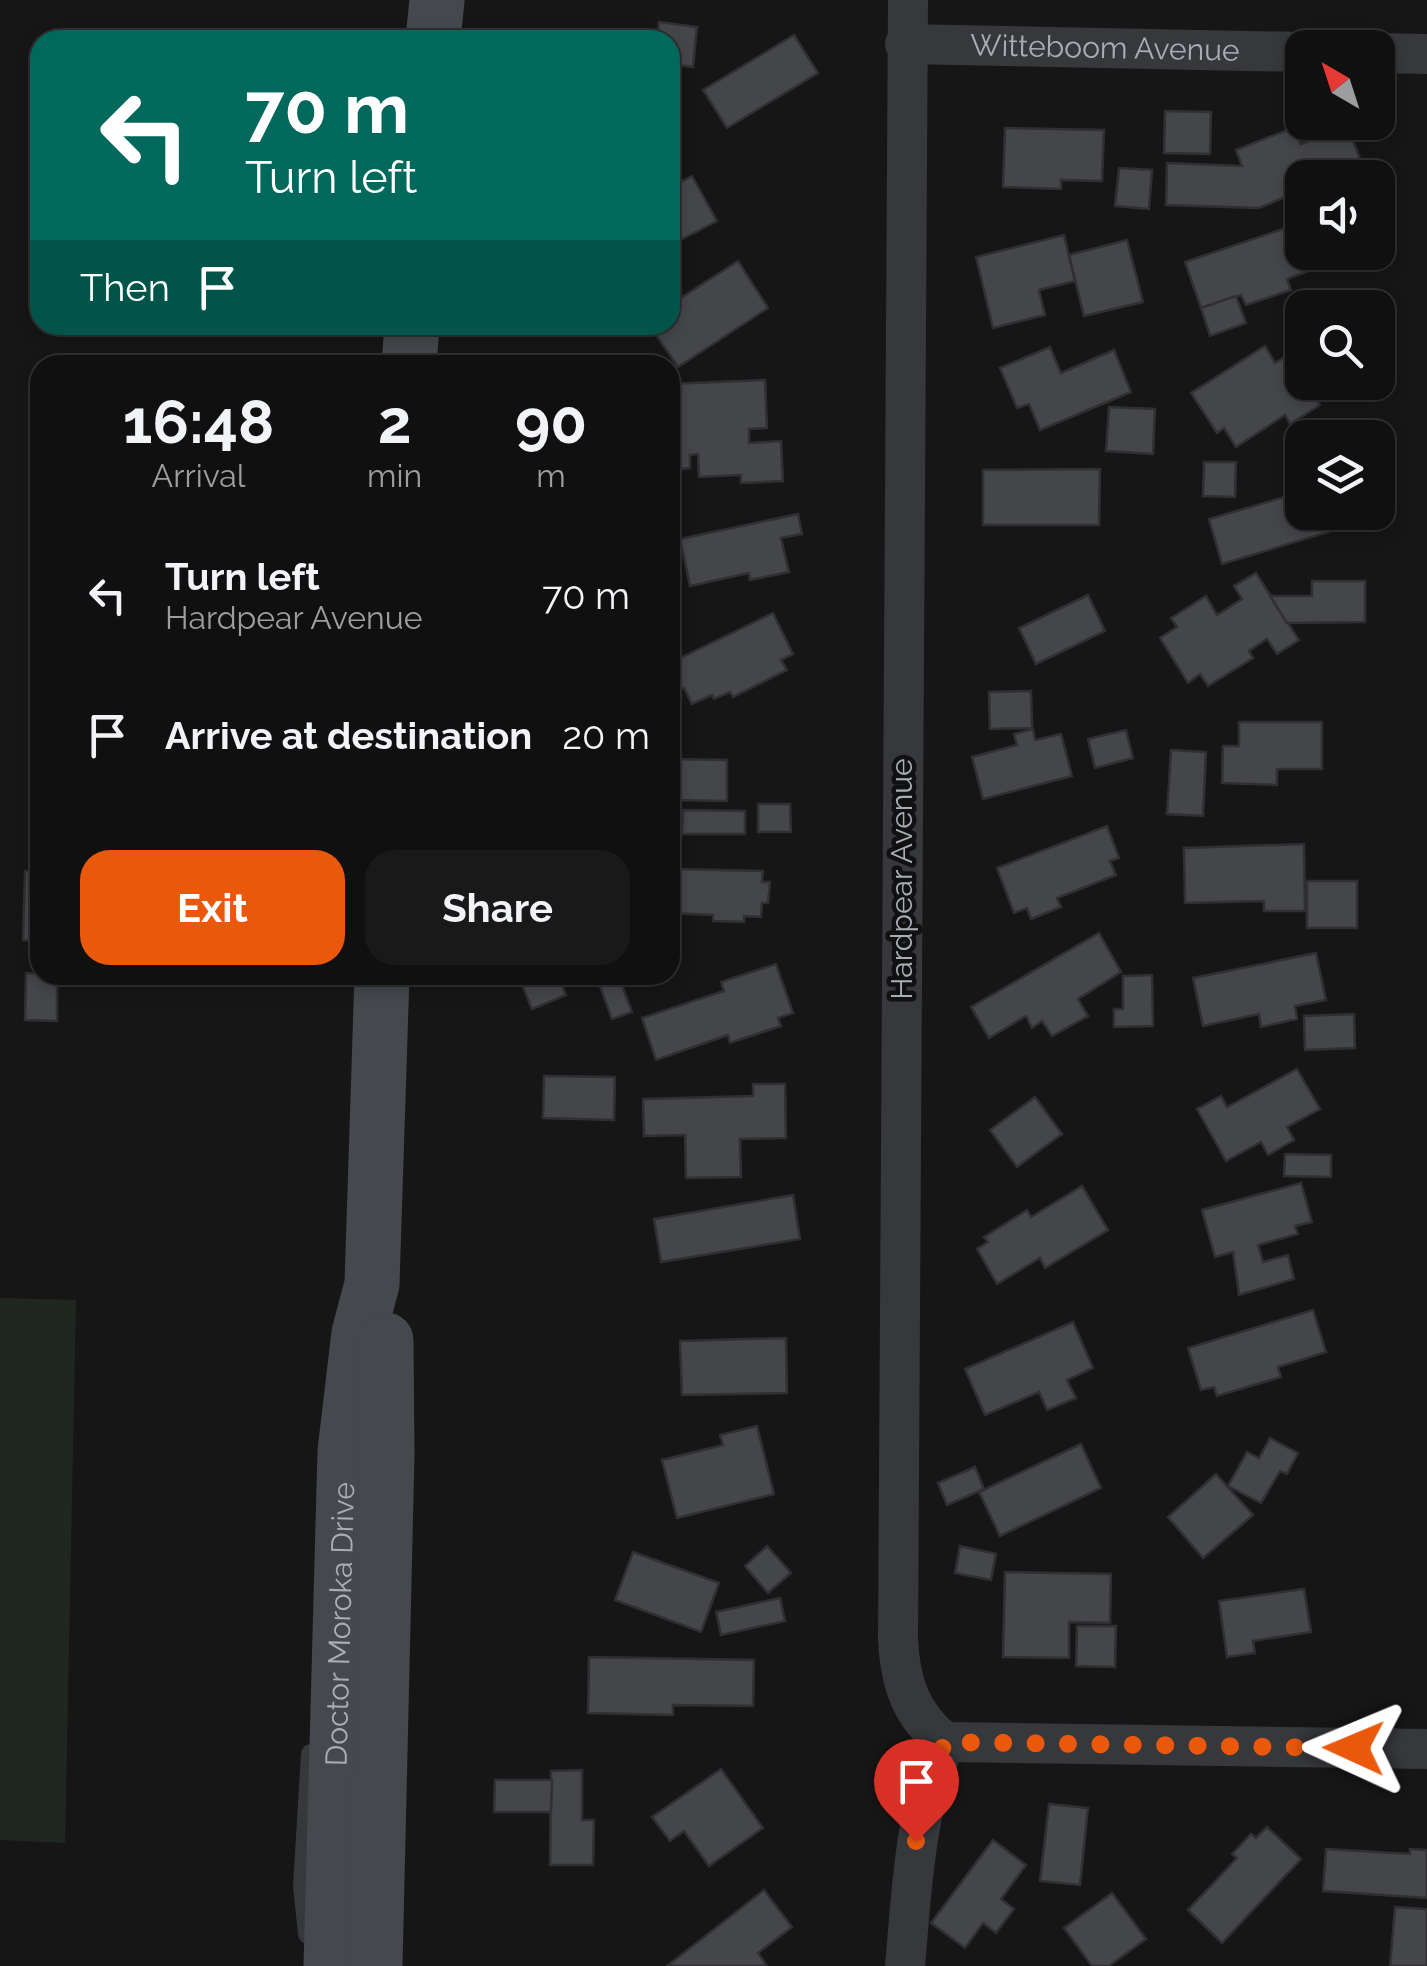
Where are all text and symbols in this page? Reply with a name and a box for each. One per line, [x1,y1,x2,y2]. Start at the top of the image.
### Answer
street label: Witteboom Avenue [970,27,1240,68]
north arrow [1285,30,1395,140]
map controls [1285,30,1395,530]
text: 70 m [245,67,409,149]
icon: left [80,70,210,200]
text: Turn left [245,151,417,204]
button: sound [1285,160,1395,270]
icon: arrive [190,260,245,315]
text: Then [80,265,170,310]
button: search [1285,290,1395,400]
text: 16:48 [123,387,274,457]
text: 2 [378,387,412,457]
text: 90 [515,387,587,457]
button: layers [1285,420,1395,530]
text: Arrival [152,457,245,494]
text: min [367,457,422,494]
text: m [536,457,566,494]
text: Turn left [165,554,320,599]
icon: left [80,568,135,623]
text: 70 m [542,573,630,618]
text: Hardpear Avenue [165,599,423,636]
icon: arrive [80,708,135,763]
text: Arrive at destination [165,713,532,758]
text: 20 m [562,713,650,758]
street label: Hardpear Avenue [884,758,919,1000]
button: Exit [80,850,345,965]
button: Share [365,850,630,965]
street label: Doctor Moroka Drive [318,1482,361,1767]
position arrow [1302,1696,1406,1800]
pin [874,1739,959,1842]
icon: arrive [889,1754,944,1809]

